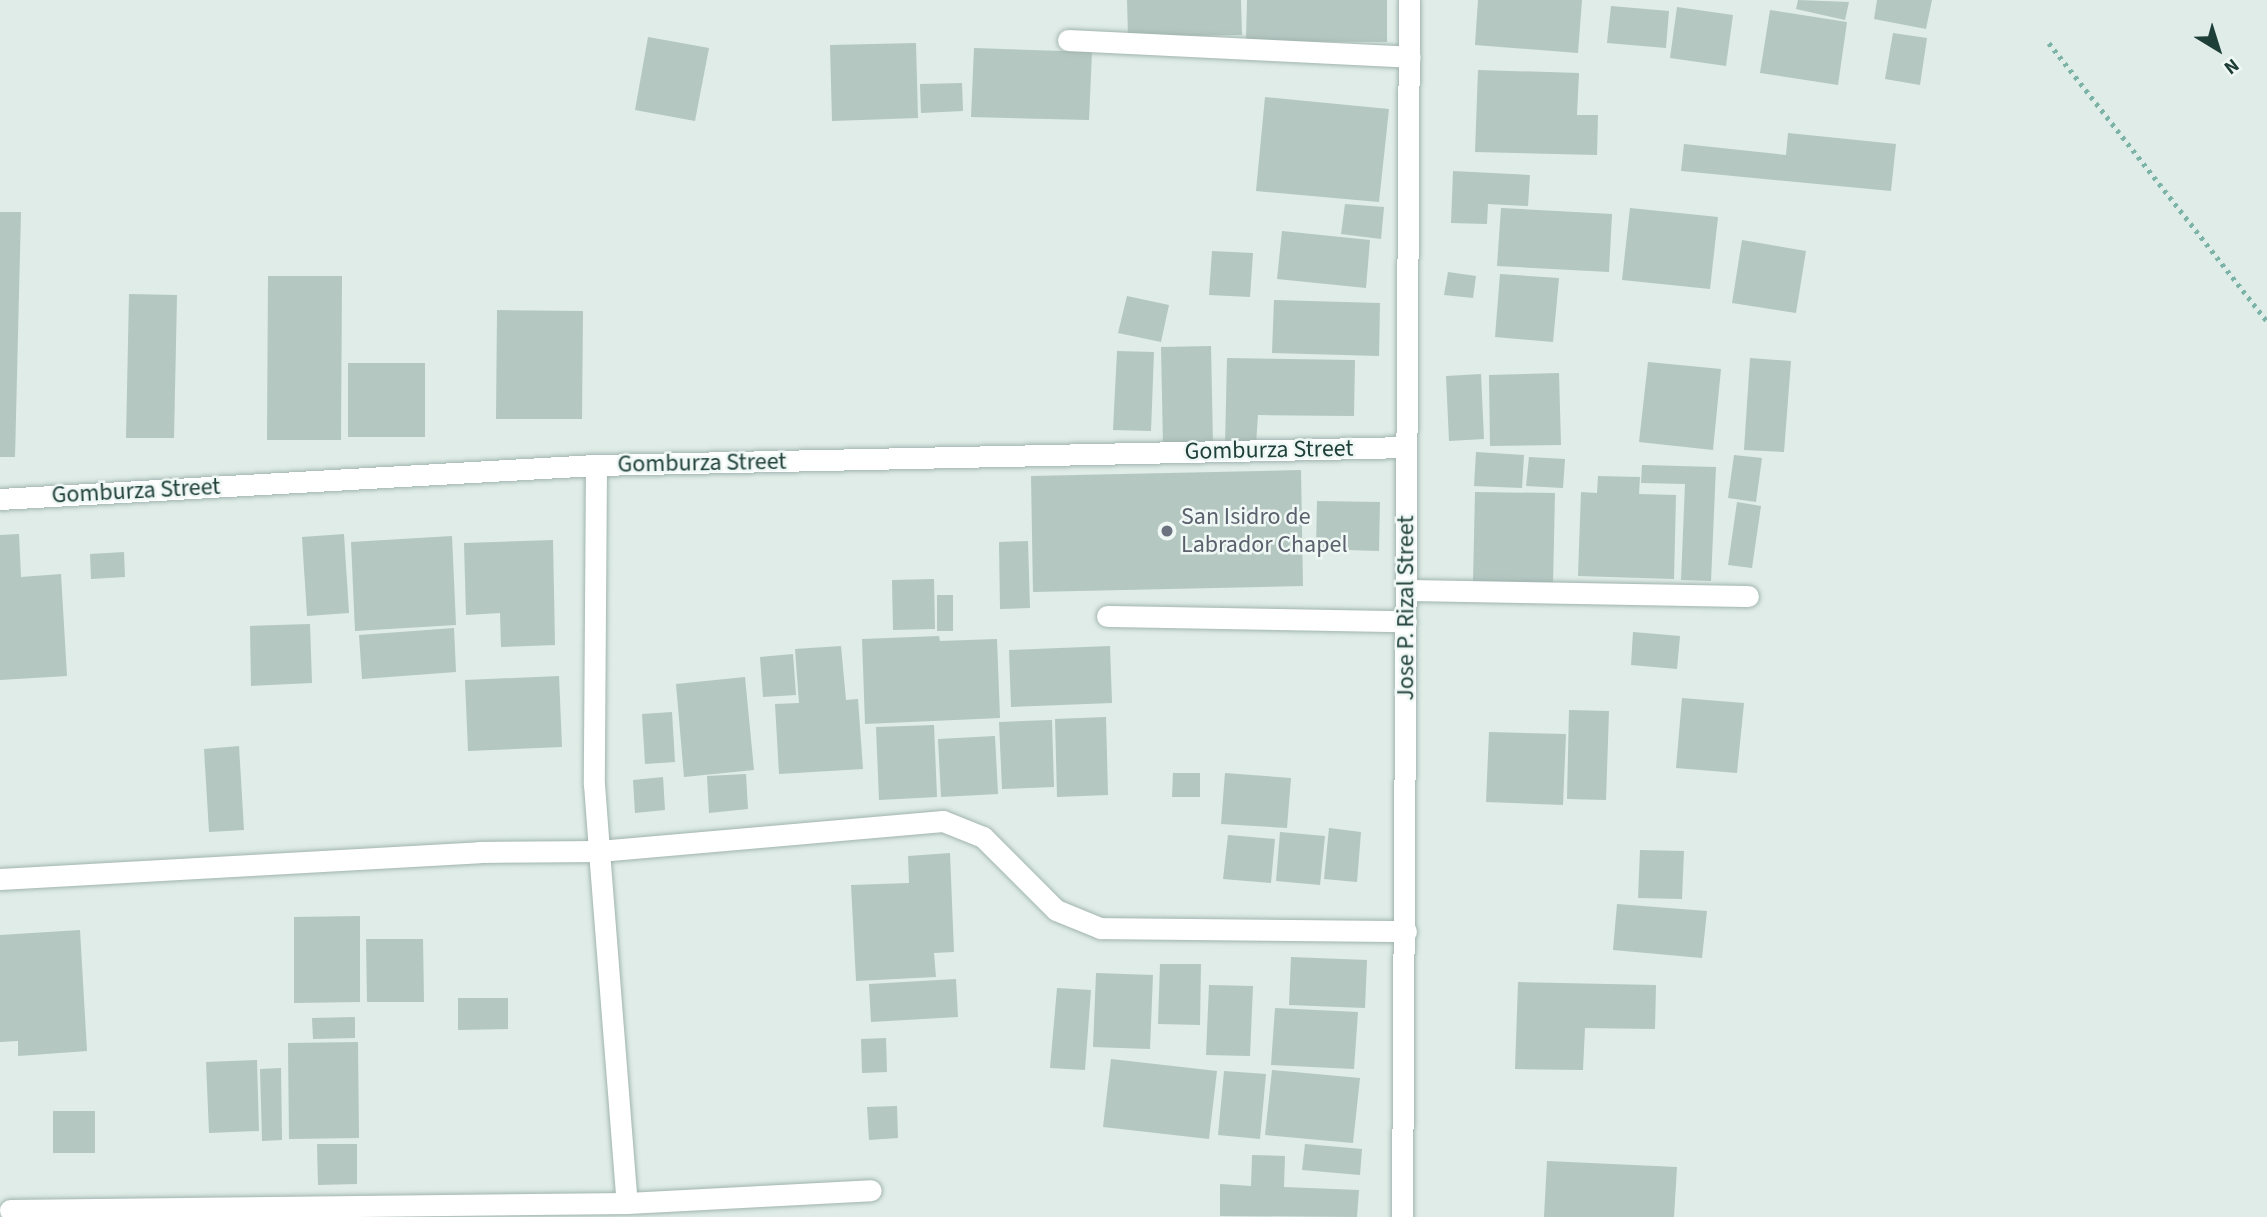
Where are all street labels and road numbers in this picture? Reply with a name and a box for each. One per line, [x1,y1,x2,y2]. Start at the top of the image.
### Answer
street label: Gomburza Street [1184,434,1354,466]
street label: Gomburza Street [617,447,787,479]
street label: Gomburza Street [51,472,221,510]
street label: Jose P. Rizal Street [1392,515,1420,701]

